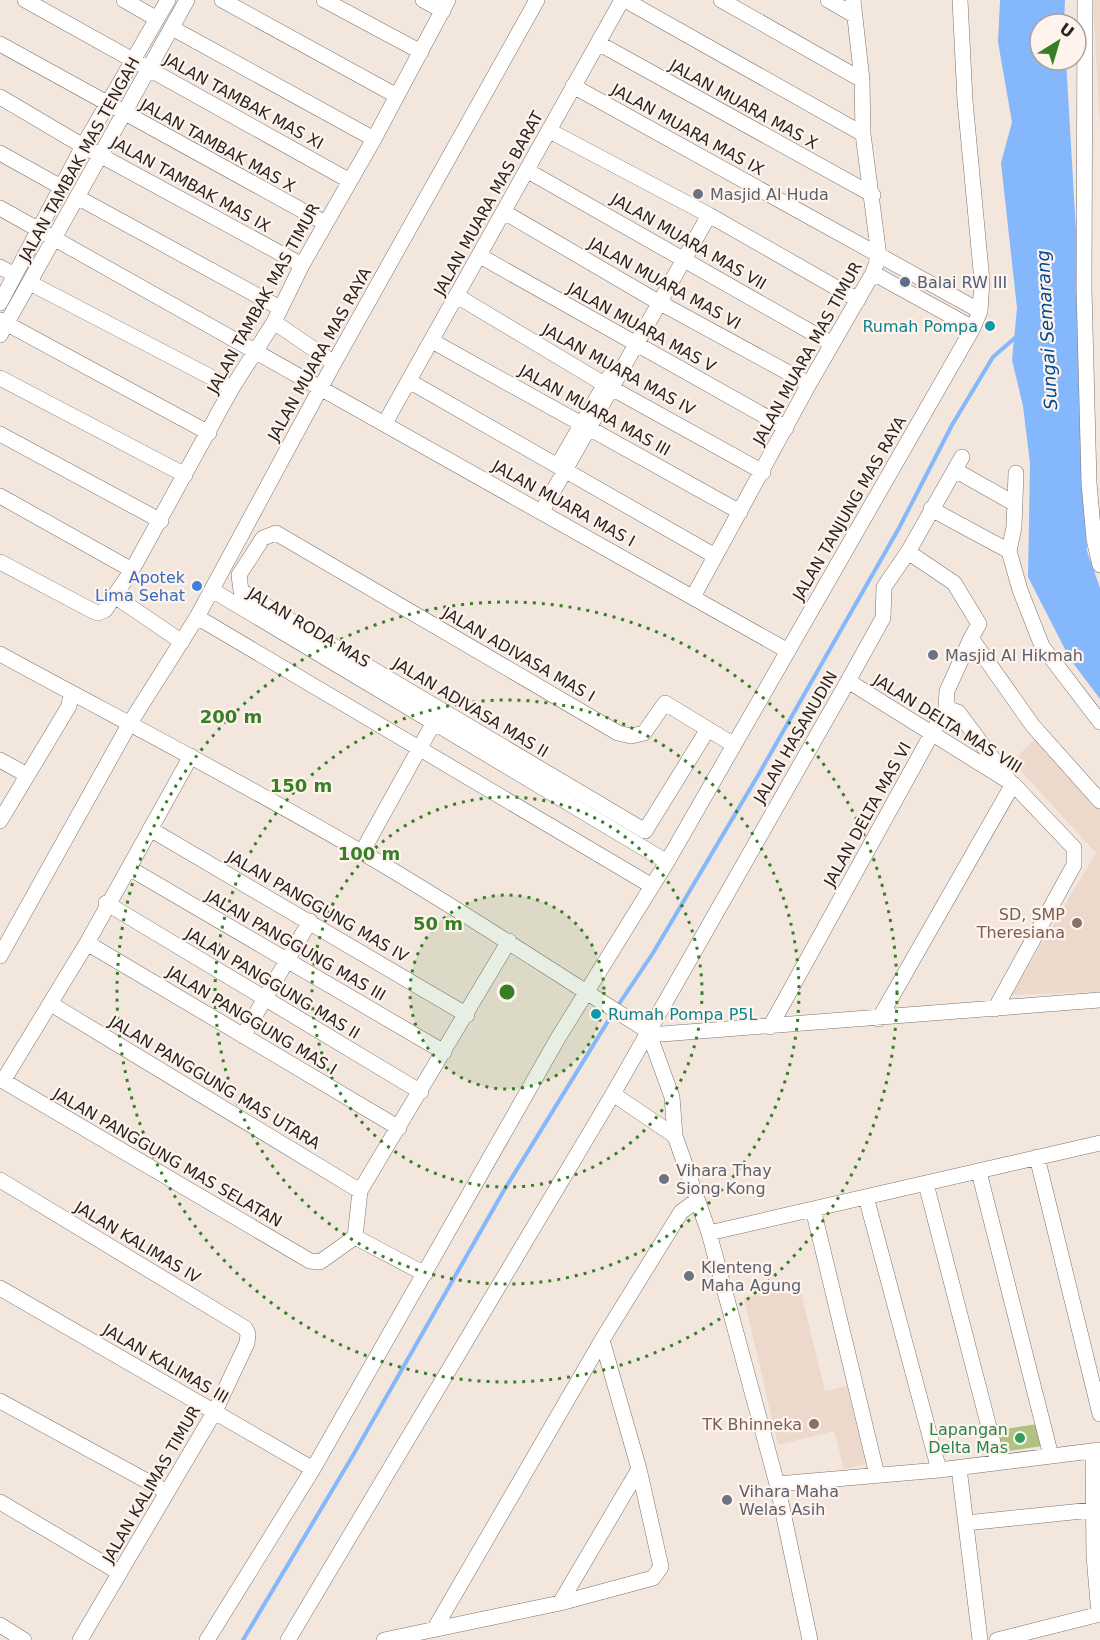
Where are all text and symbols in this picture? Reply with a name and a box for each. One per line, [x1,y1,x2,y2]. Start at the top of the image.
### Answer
north arrow [1028,12,1088,72]
text: U [1056,19,1078,42]
street label: JALAN TAMBAK MAS XI [161,49,327,153]
street label: JALAN TAMBAK MAS TENGAH [15,54,144,266]
street label: JALAN MUARA MAS X [665,55,821,153]
street label: JALAN MUARA MAS IX [607,79,767,179]
street label: JALAN TAMBAK MAS X [137,94,299,196]
street label: JALAN MUARA MAS BARAT [429,108,547,299]
street label: JALAN TAMBAK MAS IX [107,132,274,236]
place label: Masjid Al Huda [710,185,829,204]
marker: Masjid Al Huda [691,187,705,201]
street label: JALAN MUARA MAS VII [608,189,770,293]
street label: JALAN TAMBAK MAS TIMUR [203,200,324,398]
water label: Sungai Semarang [1032,250,1061,410]
street label: JALAN MUARA MAS TIMUR [749,258,866,449]
street label: JALAN MUARA MAS RAYA [263,264,375,445]
place label: Balai RW III [917,273,1007,292]
marker: Balai RW III [898,275,912,289]
street label: JALAN MUARA MAS VI [563,278,719,376]
street label: JALAN MUARA MAS V [565,278,719,376]
place label: Rumah Pompa [862,317,978,336]
street label: JALAN MUARA MAS IV [538,319,698,419]
marker: Rumah Pompa [983,319,997,333]
street label: JALAN MUARA MAS III [515,360,674,460]
street label: JALAN TANJUNG MAS RAYA [788,413,910,605]
street label: JALAN MUARA MAS I [488,456,638,551]
place label: Apotek Lima Sehat [95,568,186,605]
marker: Apotek Lima Sehat [190,579,204,593]
street label: JALAN RODA MAS [243,583,373,671]
street label: JALAN ADIVASA MAS I [438,603,598,706]
place label: Masjid Al Hikmah [945,646,1083,665]
marker: Masjid Al Hikmah [926,648,940,662]
street label: JALAN ADIVASA MAS II [389,653,552,761]
street label: JALAN HASANUDIN [749,668,841,808]
street label: JALAN DELTA MAS VIII [869,669,1025,777]
text: 200 m [200,706,262,727]
street label: JALAN DELTA MAS VI [819,739,915,891]
text: 150 m [270,775,332,796]
text: 100 m [338,843,400,864]
street label: JALAN PANGGUNG MAS IV [223,846,412,966]
street label: JALAN PANGGUNG MAS III [203,886,389,1004]
place label: SD, SMP Theresiana [976,905,1065,942]
text: 50 m [413,913,463,934]
marker: SD, SMP Theresiana [1070,916,1084,930]
street label: JALAN PANGGUNG MAS II [162,962,340,1079]
street label: JALAN PANGGUNG MAS I [164,962,340,1078]
centre of rings [497,982,517,1002]
place label: Rumah Pompa P5L [608,1005,757,1024]
marker: Rumah Pompa P5L [589,1007,603,1021]
street label: JALAN PANGGUNG MAS UTARA [105,1011,324,1153]
street label: JALAN PANGGUNG MAS SELATAN [49,1083,285,1231]
place label: Vihara Thay Siong Kong [676,1161,772,1198]
marker: Vihara Thay Siong Kong [657,1172,671,1186]
street label: JALAN KALIMAS IV [71,1197,204,1287]
place label: Klenteng Maha Agung [701,1258,801,1295]
marker: Klenteng Maha Agung [682,1269,696,1283]
street label: JALAN KALIMAS III [99,1319,232,1407]
street label: JALAN KALIMAS TIMUR [98,1402,204,1567]
place label: TK Bhinneka [701,1415,802,1434]
marker: TK Bhinneka [807,1417,821,1431]
place label: Lapangan Delta Mas [928,1420,1008,1457]
marker: Lapangan Delta Mas [1013,1431,1027,1445]
place label: Vihara Maha Welas Asih [739,1482,839,1519]
marker: Vihara Maha Welas Asih [720,1493,734,1507]

